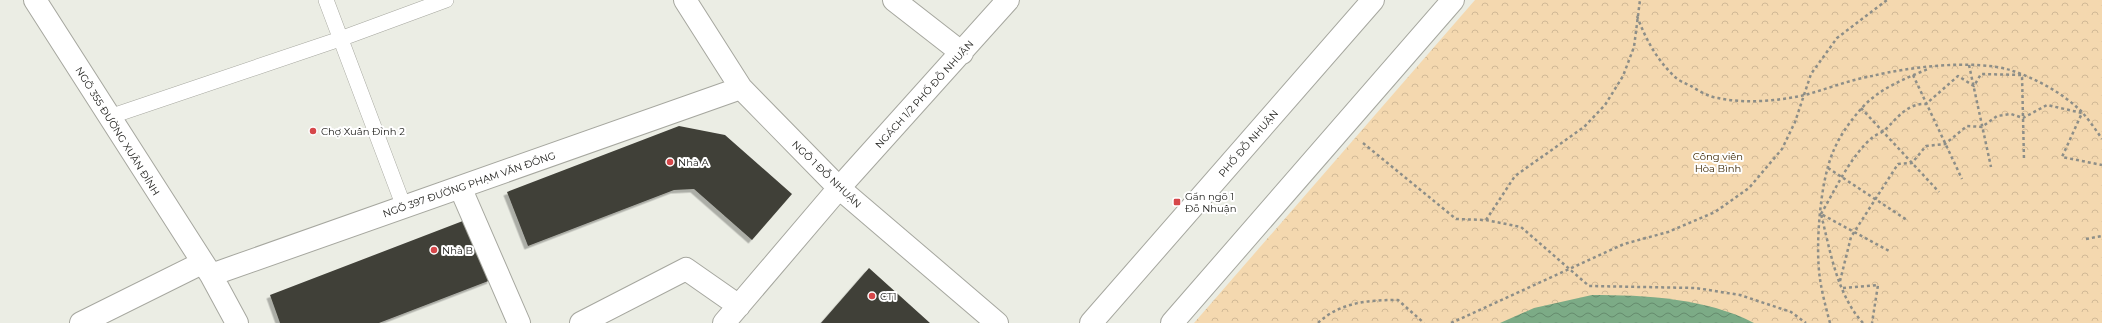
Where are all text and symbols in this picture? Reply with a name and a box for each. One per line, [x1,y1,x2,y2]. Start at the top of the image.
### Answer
street label: NGÁCH 1/2 PHỐ ĐỖ NHUẬN [872,38,976,151]
street label: NGÕ 355 ĐƯỜNG XUÂN ĐỈNH [73,65,163,198]
street label: PHỐ ĐỖ NHUẬN [1216,107,1281,180]
place label: Chợ Xuân Đỉnh 2 [321,125,405,138]
marker: Chợ Xuân Đỉnh 2 [308,126,318,136]
street label: NGÕ 1 ĐỖ NHUẬN [789,138,864,211]
street label: NGÕ 397 ĐƯỜNG PHẠM VĂN ĐỒNG [381,149,557,220]
park label: Công viên Hòa Bình [1693,150,1743,175]
place label: Nhà A [678,156,709,169]
marker: Nhà A [665,157,675,167]
place label: Gần ngõ 1 Đỗ Nhuận [1185,190,1236,215]
marker: Gần ngõ 1 Đỗ Nhuận [1172,197,1182,207]
place label: Nhà B [442,244,473,257]
marker: Nhà B [429,245,439,255]
place label: CT1 [880,290,897,303]
marker: CT1 [867,291,877,301]

